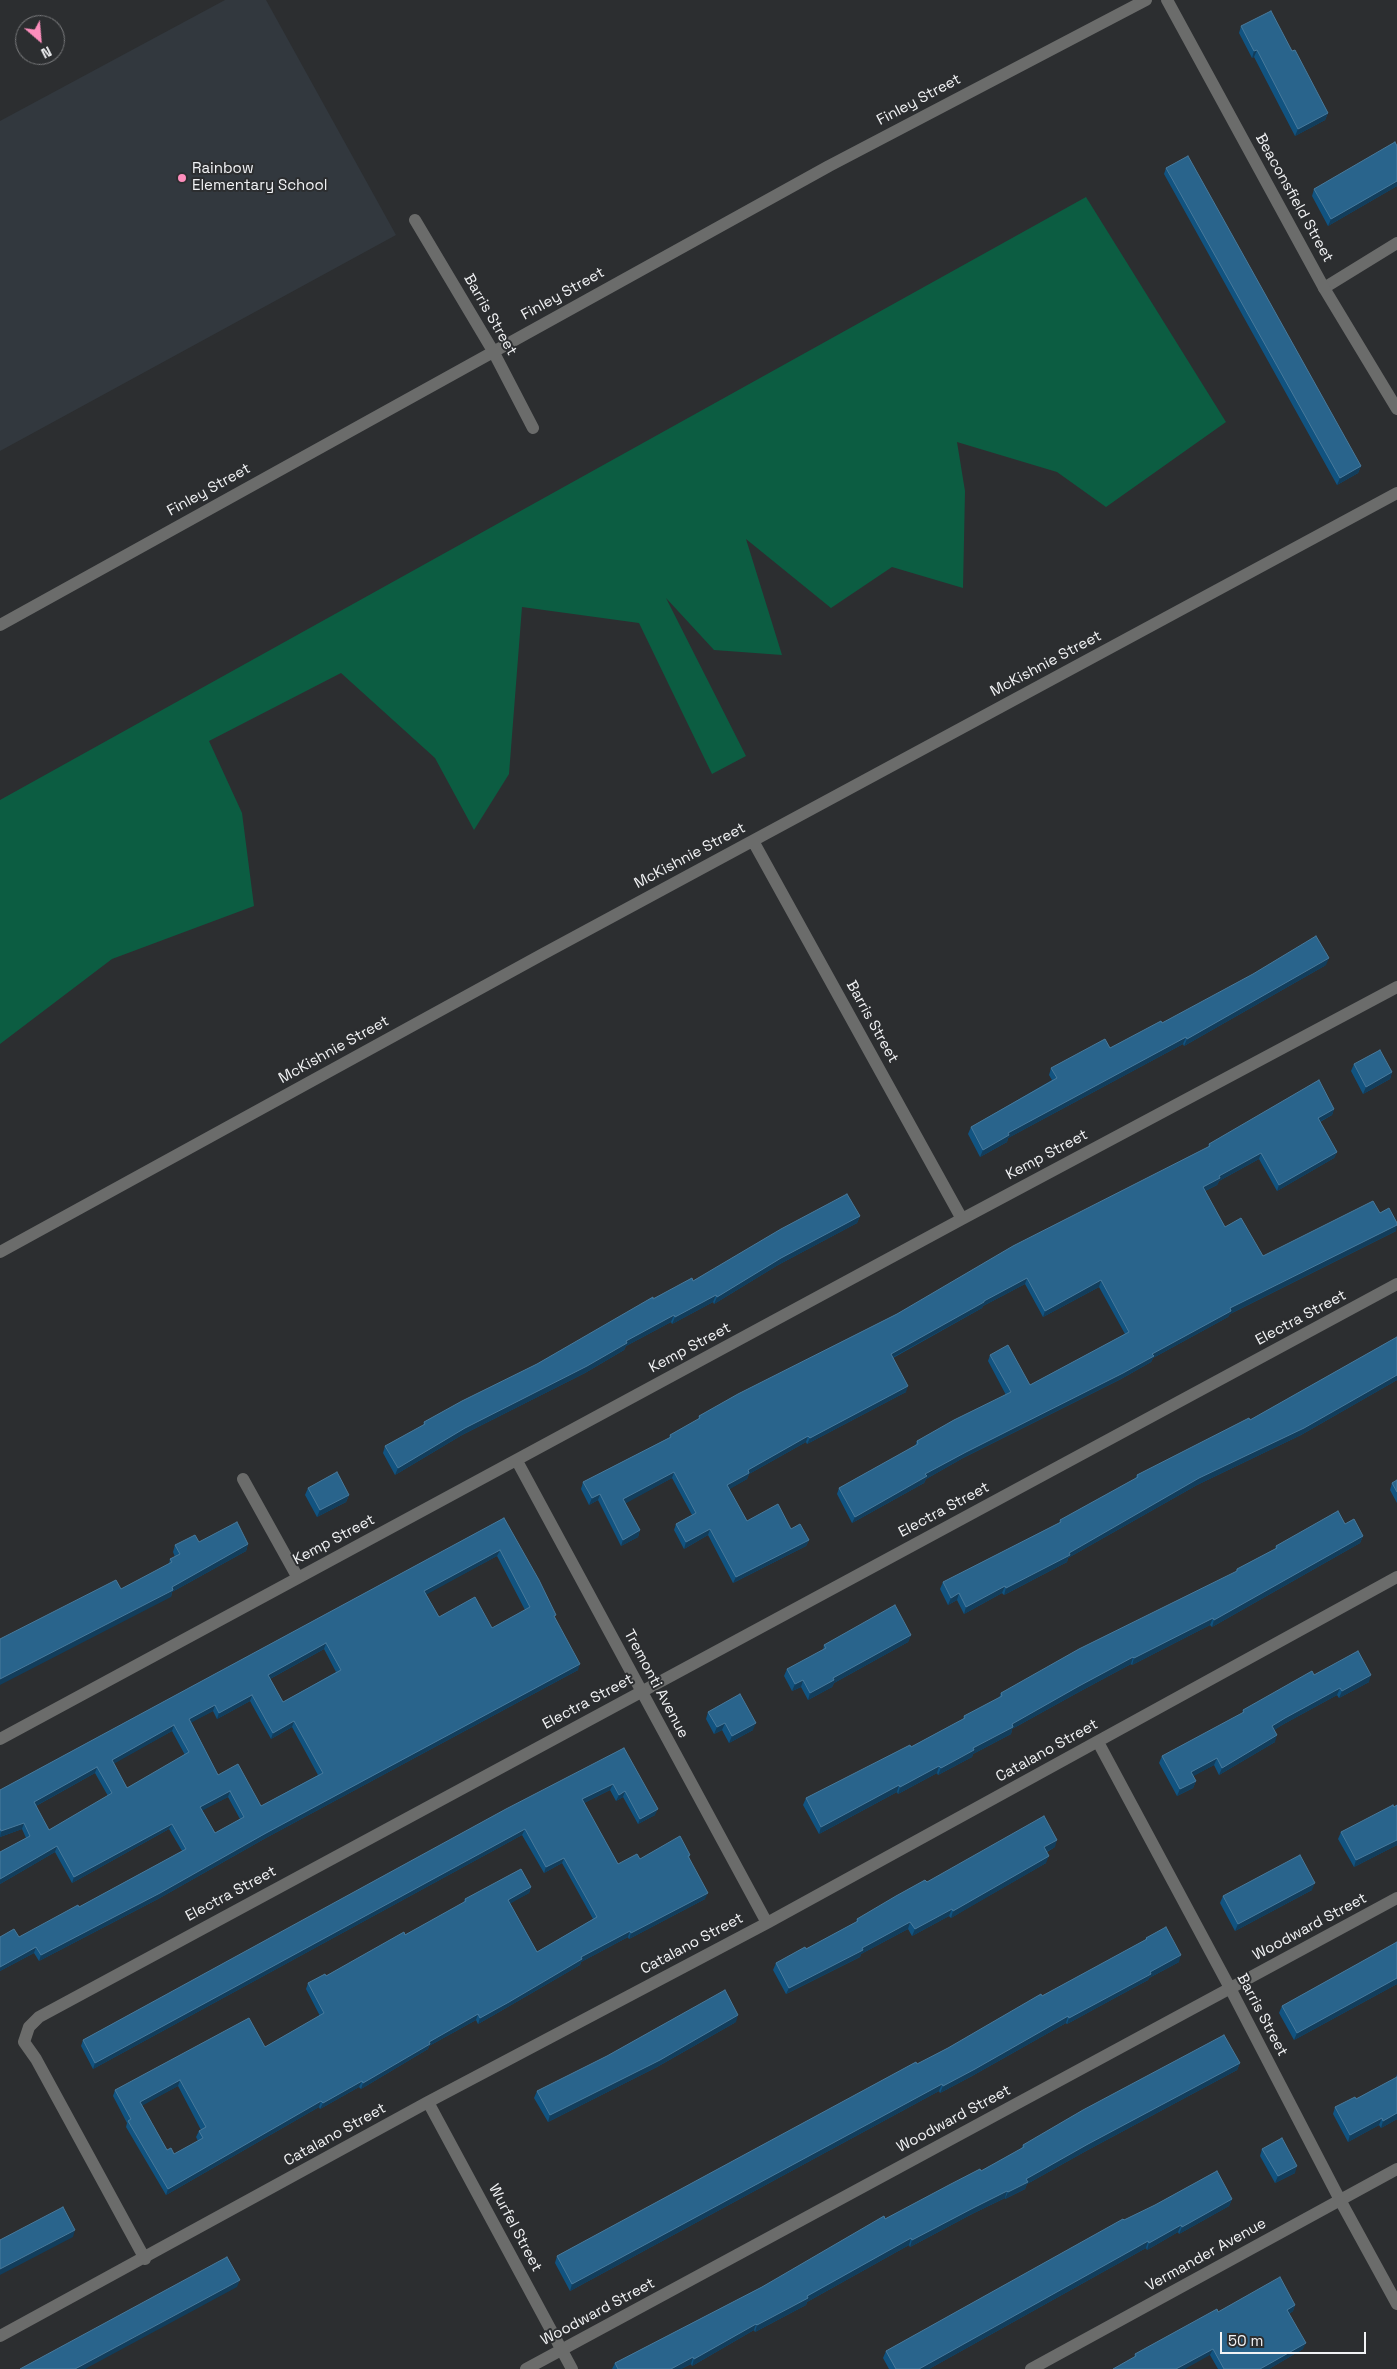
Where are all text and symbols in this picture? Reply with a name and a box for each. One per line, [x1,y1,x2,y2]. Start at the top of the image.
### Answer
north arrow [15,15,65,65]
text: N [38,42,55,63]
street label: Finley Street [874,70,964,130]
street label: Beaconsfield Street [1251,131,1337,265]
place label: Rainbow Elementary School [192,160,328,195]
marker: Rainbow Elementary School [176,172,188,184]
street label: Finley Street [518,264,608,324]
street label: Barris Street [459,271,521,359]
street label: Finley Street [164,460,254,520]
street label: McKishnie Street [987,627,1105,701]
street label: McKishnie Street [631,819,749,893]
street label: Barris Street [842,978,902,1066]
street label: McKishnie Street [276,1012,392,1088]
street label: Kemp Street [1003,1126,1091,1184]
street label: Electra Street [1252,1287,1350,1349]
street label: Kemp Street [646,1319,734,1377]
street label: Electra Street [895,1479,993,1541]
street label: Kemp Street [290,1511,378,1569]
street label: Tremonti Avenue [620,1627,692,1741]
street label: Electra Street [539,1671,637,1733]
street label: Catalano Street [993,1716,1101,1786]
street label: Electra Street [182,1863,280,1925]
street label: Woodward Street [1250,1889,1370,1965]
street label: Catalano Street [638,1909,746,1979]
street label: Barris Street [1233,1971,1291,2059]
street label: Woodward Street [894,2081,1014,2157]
street label: Catalano Street [281,2100,389,2170]
street label: Wurfel Street [484,2181,546,2275]
street label: Vermander Avenue [1143,2214,1269,2296]
street label: Woodward Street [538,2274,658,2350]
scale bar [1222,2322,1368,2354]
text: 50 m [1228,2331,1263,2350]

